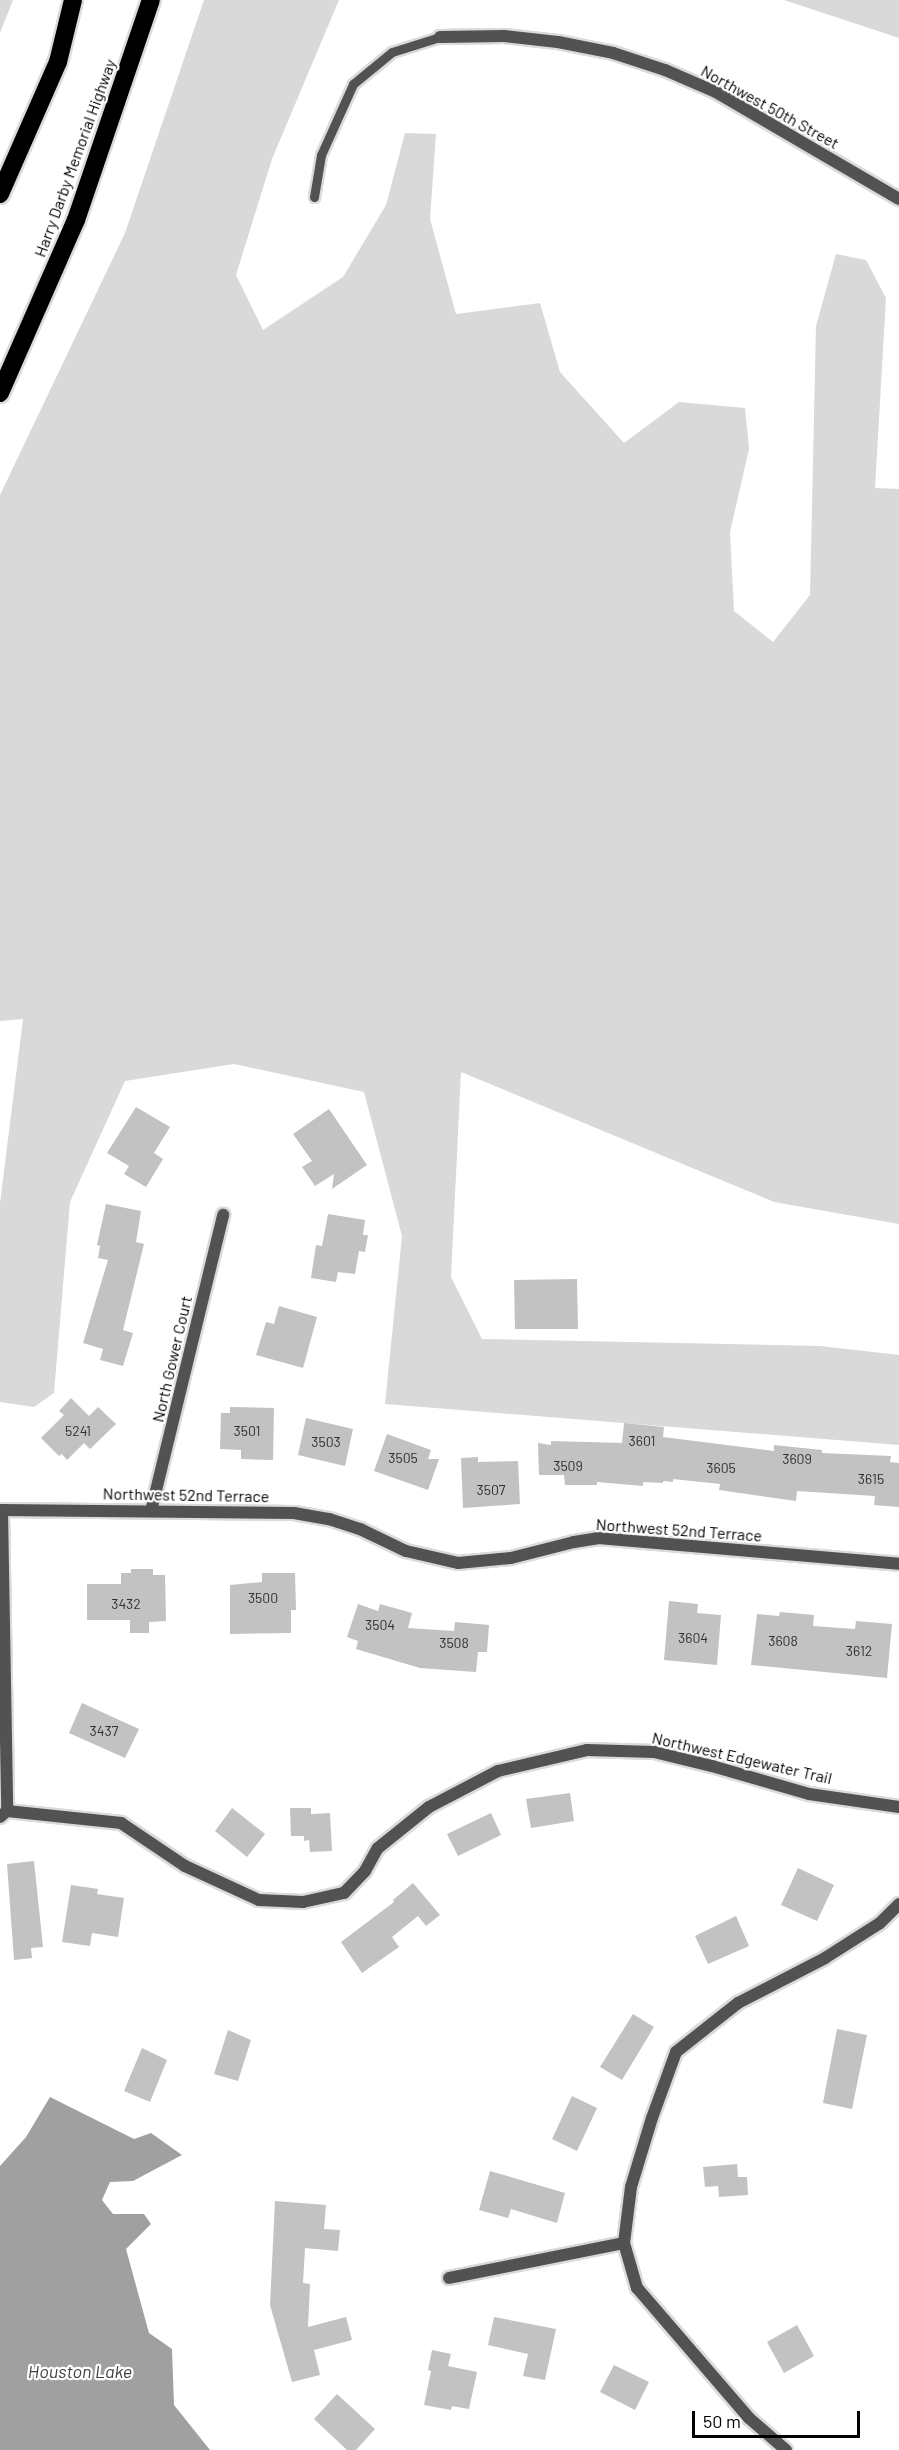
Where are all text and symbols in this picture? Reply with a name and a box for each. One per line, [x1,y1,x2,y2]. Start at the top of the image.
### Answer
street label: Harry Darby Memorial Highway [30,56,120,260]
street label: Northwest 50th Street [698,61,842,153]
street label: North Gower Court [148,1294,196,1424]
house number: 5241 [65,1423,91,1439]
house number: 3501 [234,1423,260,1439]
house number: 3601 [629,1433,655,1449]
house number: 3503 [311,1434,341,1450]
house number: 3505 [388,1450,418,1466]
house number: 3609 [782,1451,812,1467]
house number: 3509 [553,1458,583,1474]
house number: 3605 [706,1460,736,1476]
house number: 3615 [858,1471,884,1487]
house number: 3507 [477,1482,505,1498]
street label: Northwest 52nd Terrace [103,1484,269,1506]
street label: Northwest 52nd Terrace [595,1515,763,1545]
house number: 3500 [248,1590,278,1606]
house number: 3432 [111,1596,141,1612]
house number: 3504 [365,1617,395,1633]
house number: 3604 [678,1630,708,1646]
house number: 3608 [768,1633,798,1649]
house number: 3508 [439,1635,469,1651]
house number: 3612 [846,1643,872,1659]
house number: 3437 [90,1723,118,1739]
street label: Northwest Edgewater Trail [650,1728,834,1788]
water label: Houston Lake [28,2360,132,2382]
scale bar [695,2399,863,2437]
text: 50 m [703,2410,741,2432]

